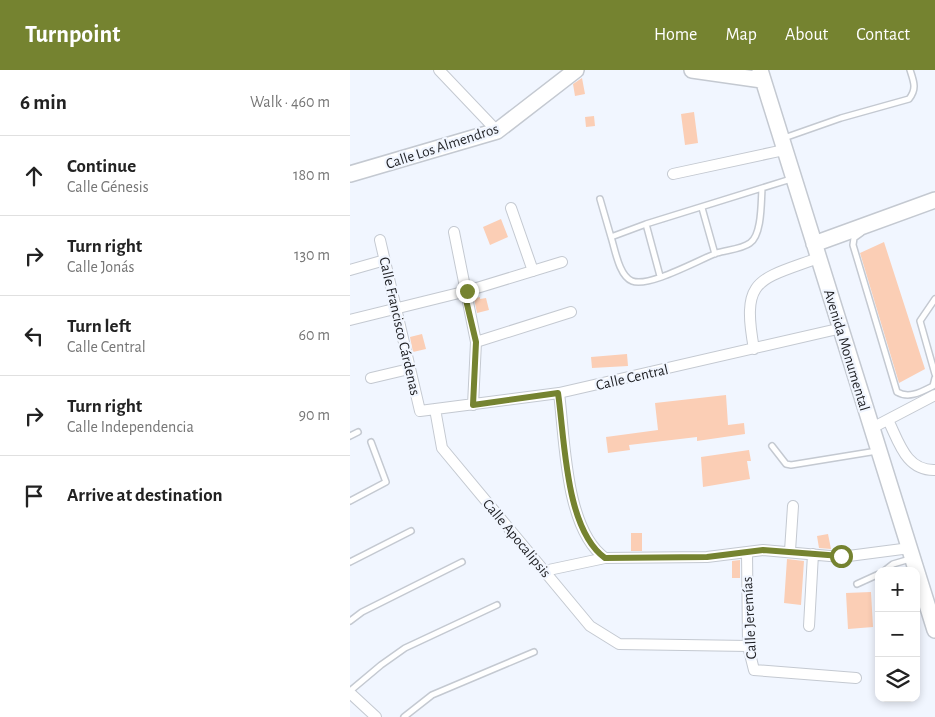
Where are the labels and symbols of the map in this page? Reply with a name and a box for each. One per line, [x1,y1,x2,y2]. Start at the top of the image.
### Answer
street label: Calle Los Almendros [384,121,500,172]
street label: Calle Francisco Cárdenas [376,255,423,397]
route end [456,280,479,303]
street label: Avenida Monumental [821,288,872,413]
street label: Calle Central [594,362,670,393]
street label: Calle Apocalipsis [480,496,554,580]
route start [830,545,853,568]
street label: Calle Jeremías [740,576,759,660]

